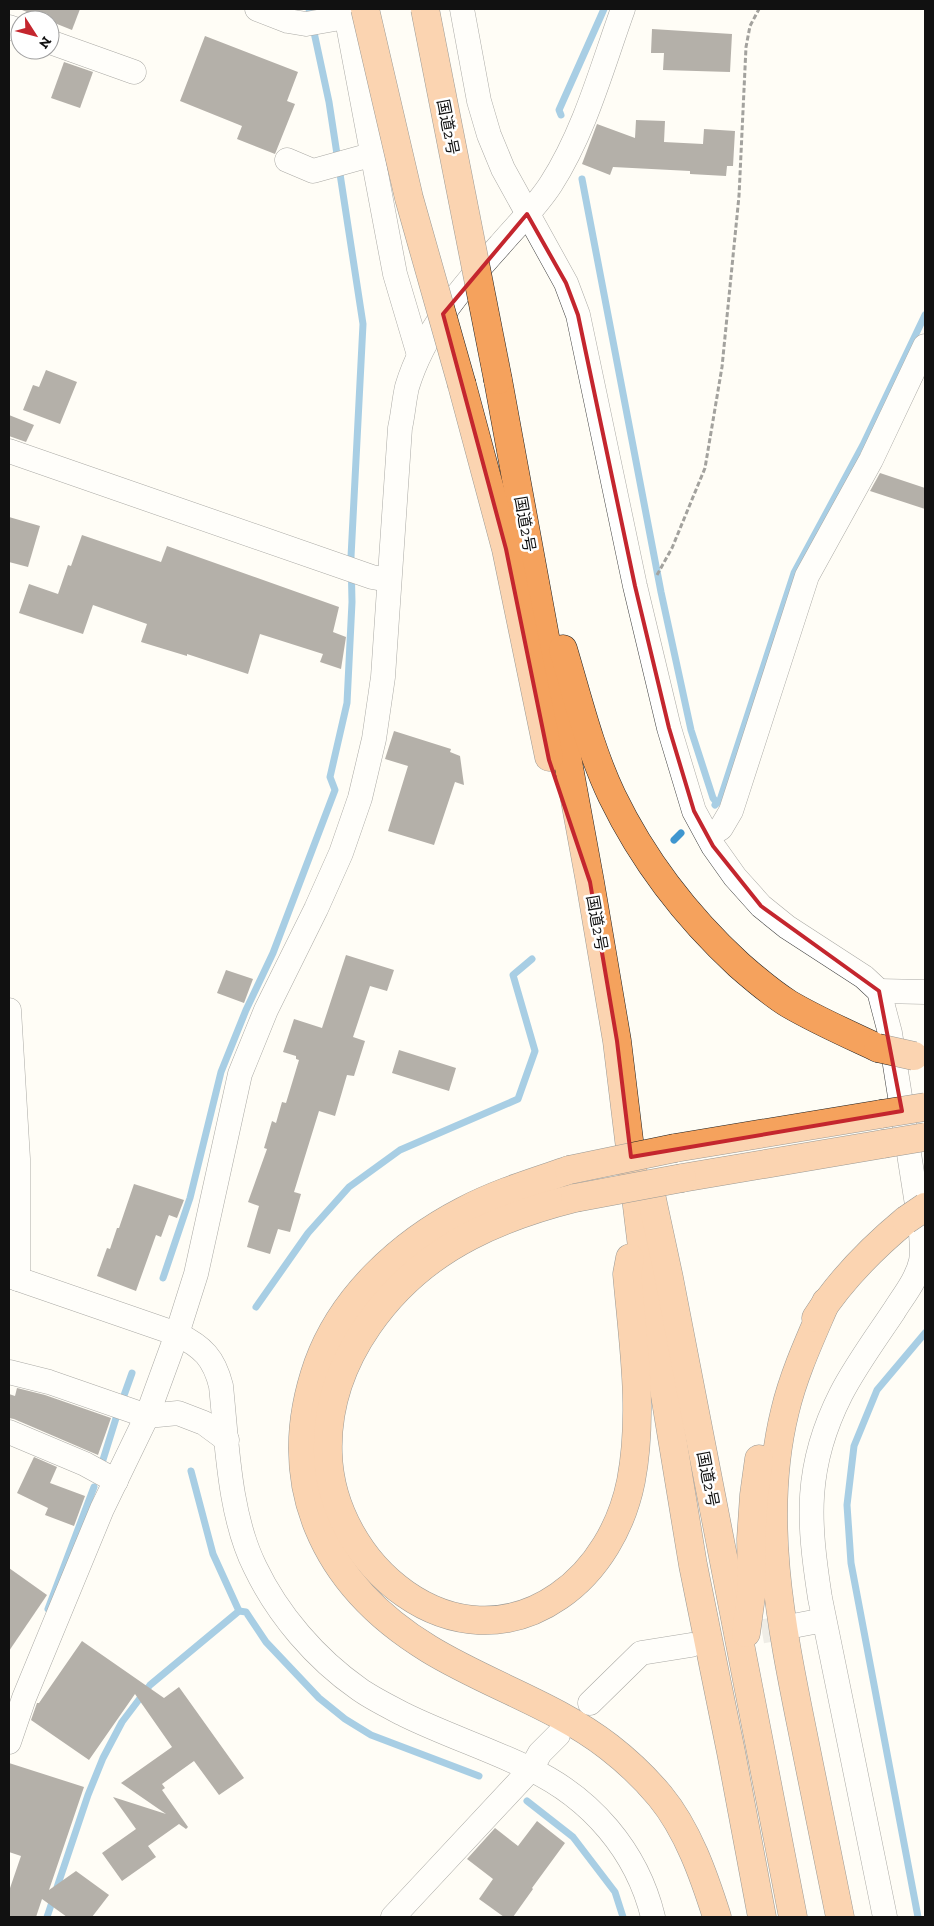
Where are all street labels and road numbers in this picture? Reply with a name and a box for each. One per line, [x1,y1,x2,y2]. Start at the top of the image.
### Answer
street label: 国道2号 [433,98,463,156]
street label: 国道2号 [511,495,539,553]
street label: 国道2号 [583,894,611,952]
street label: 国道2号 [693,1450,723,1508]

